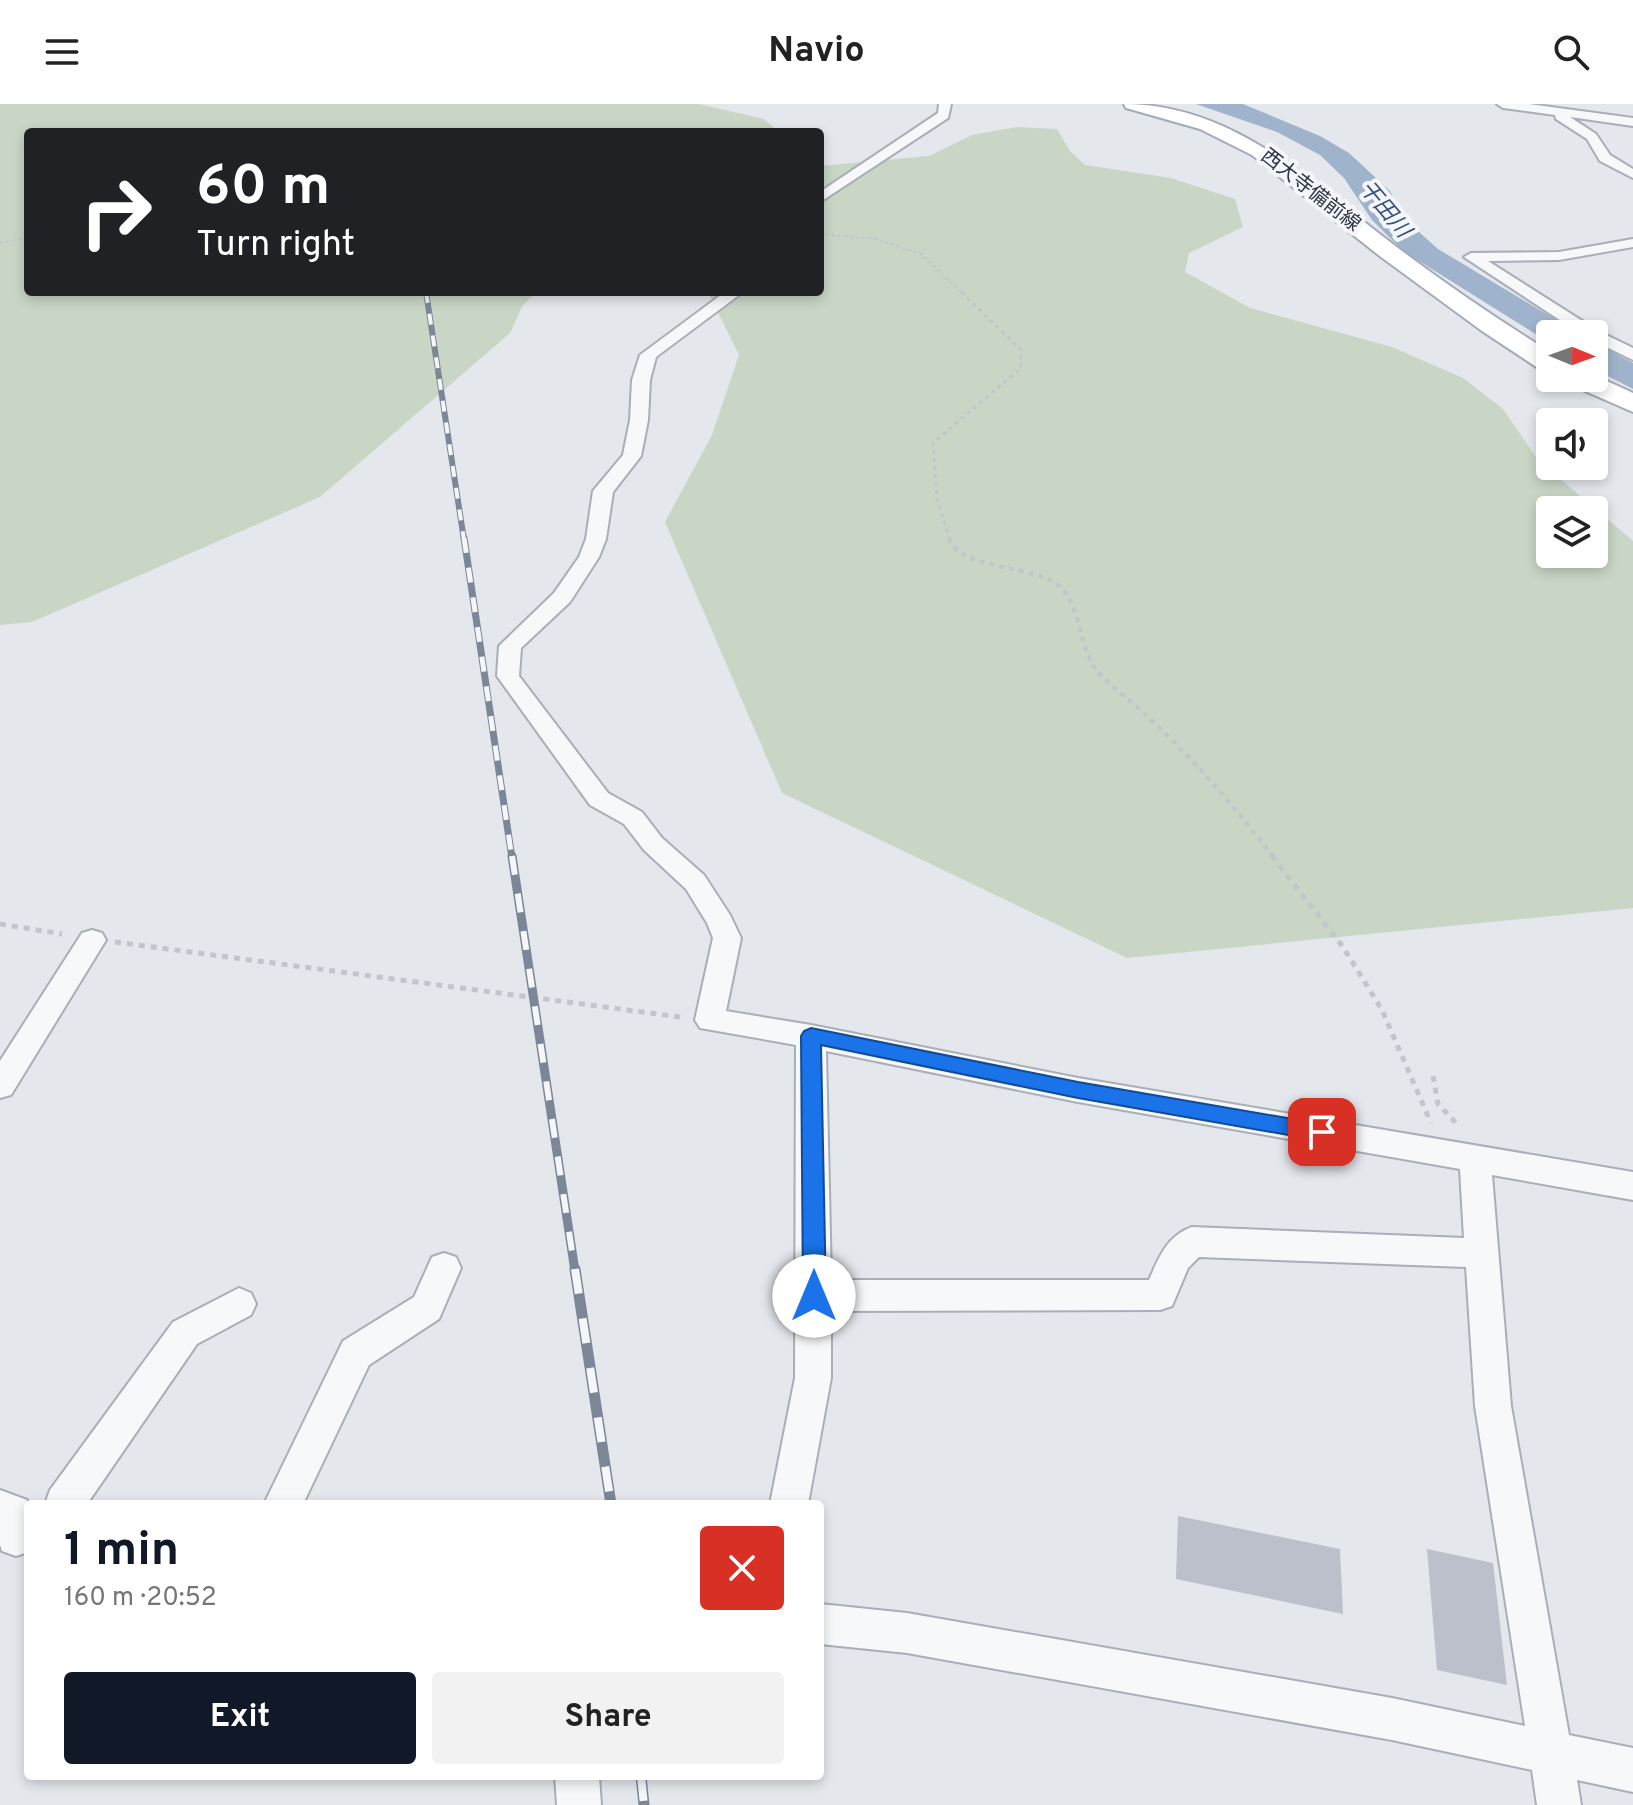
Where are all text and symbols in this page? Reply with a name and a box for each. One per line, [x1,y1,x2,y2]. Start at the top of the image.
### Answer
text: Navio [768,29,865,75]
icon: menu [40,30,84,74]
icon: search [1549,30,1593,74]
street label: 西大寺備前線 [1255,144,1365,238]
text: 60 m [196,154,330,224]
icon: right [64,160,168,264]
water label: 干田川 [1352,176,1417,245]
text: Turn right [196,223,355,269]
north arrow [1536,320,1608,392]
map controls [1536,320,1608,568]
button: sound [1536,408,1608,480]
button: layers [1536,496,1608,568]
pin [1288,1098,1356,1166]
icon: arrive [1300,1110,1344,1154]
position arrow [772,1254,856,1338]
text: 1 min [64,1522,179,1582]
button: close [700,1526,784,1610]
text: 160 m · 20:52 [64,1582,217,1615]
button: Exit [64,1672,416,1764]
button: Share [432,1672,784,1764]

